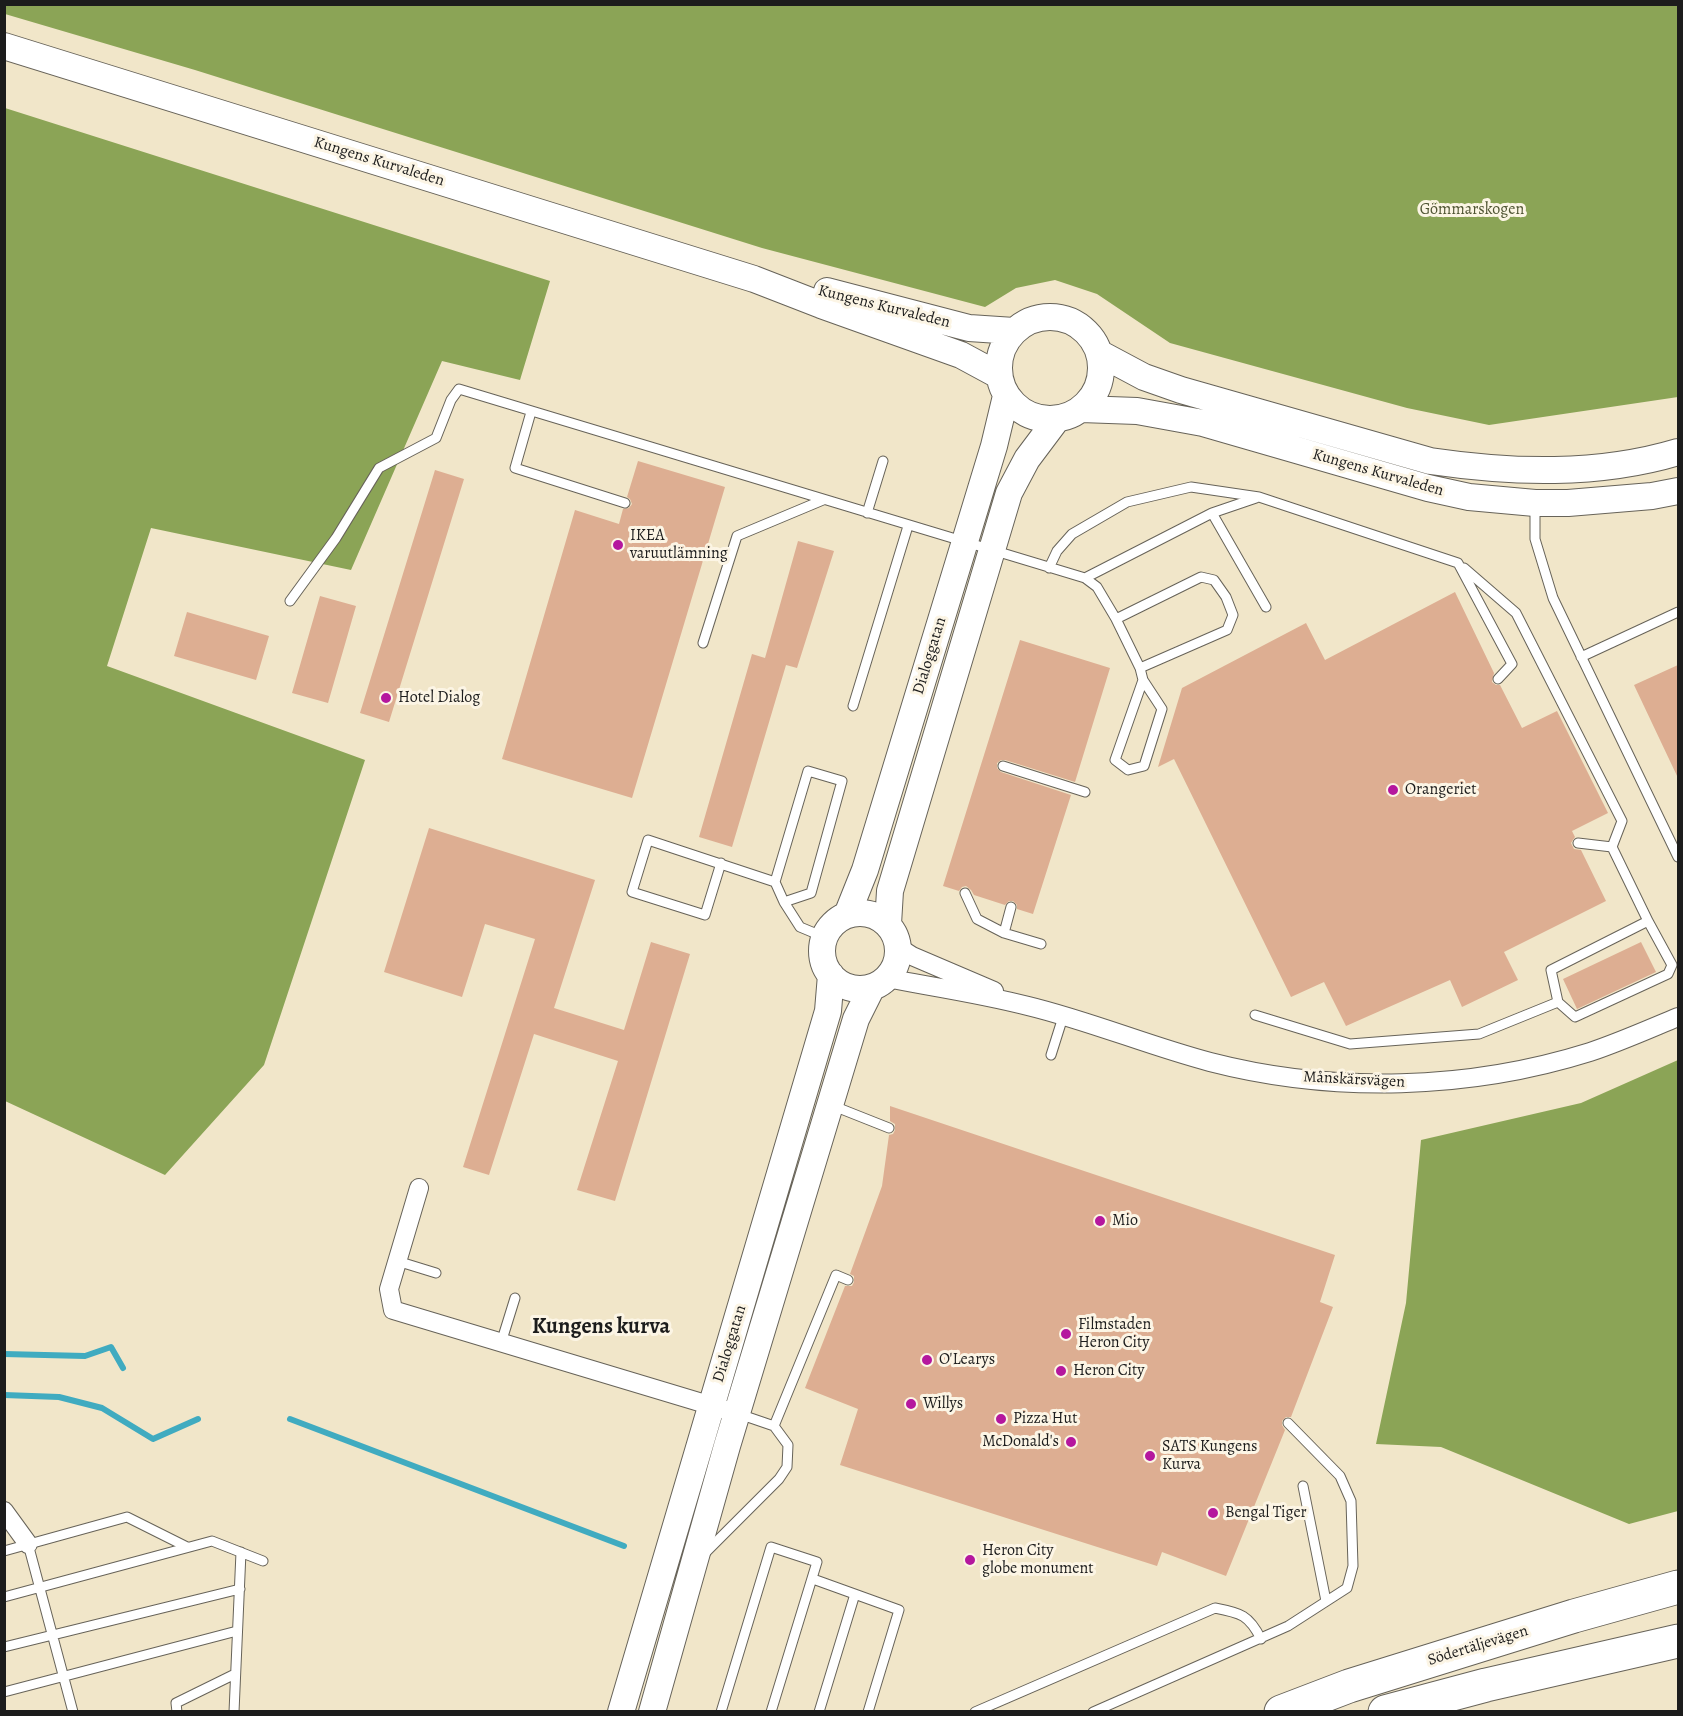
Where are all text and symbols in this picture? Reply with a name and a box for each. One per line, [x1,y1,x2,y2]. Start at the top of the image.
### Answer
street label: Kungens Kurvaleden [311,133,447,191]
park label: Gömmarskogen [1420,200,1524,220]
street label: Kungens Kurvaleden [816,281,952,333]
street label: Kungens Kurvaleden [1310,445,1446,501]
place label: IKEA varuutlämning [630,526,728,564]
marker: IKEA varuutlämning [611,538,625,552]
street label: Dialoggatan [909,615,951,697]
place label: Hotel Dialog [398,688,480,708]
marker: Hotel Dialog [379,691,393,705]
place label: Orangeriet [1405,780,1477,800]
marker: Orangeriet [1386,783,1400,797]
street label: Månskärsvägen [1303,1068,1405,1092]
place label: Mio [1112,1211,1138,1231]
marker: Mio [1093,1214,1107,1228]
street label: Dialoggatan [709,1303,751,1385]
district label: Kungens kurva [532,1315,670,1341]
place label: Filmstaden Heron City [1078,1315,1151,1353]
marker: Filmstaden Heron City [1059,1327,1073,1341]
place label: O'Learys [939,1350,995,1370]
marker: O'Learys [920,1353,934,1367]
place label: Heron City [1073,1361,1144,1381]
marker: Heron City [1054,1364,1068,1378]
place label: Willys [923,1394,963,1414]
marker: Willys [904,1397,918,1411]
place label: Pizza Hut [1013,1409,1078,1429]
marker: Pizza Hut [994,1412,1008,1426]
place label: McDonald's [982,1432,1059,1452]
marker: McDonald's [1064,1435,1078,1449]
place label: SATS Kungens Kurva [1162,1437,1257,1475]
marker: SATS Kungens Kurva [1143,1449,1157,1463]
place label: Bengal Tiger [1225,1503,1307,1523]
marker: Bengal Tiger [1206,1506,1220,1520]
place label: Heron City globe monument [982,1541,1094,1579]
marker: Heron City globe monument [963,1553,977,1567]
street label: Södertäljevägen [1425,1622,1531,1670]

